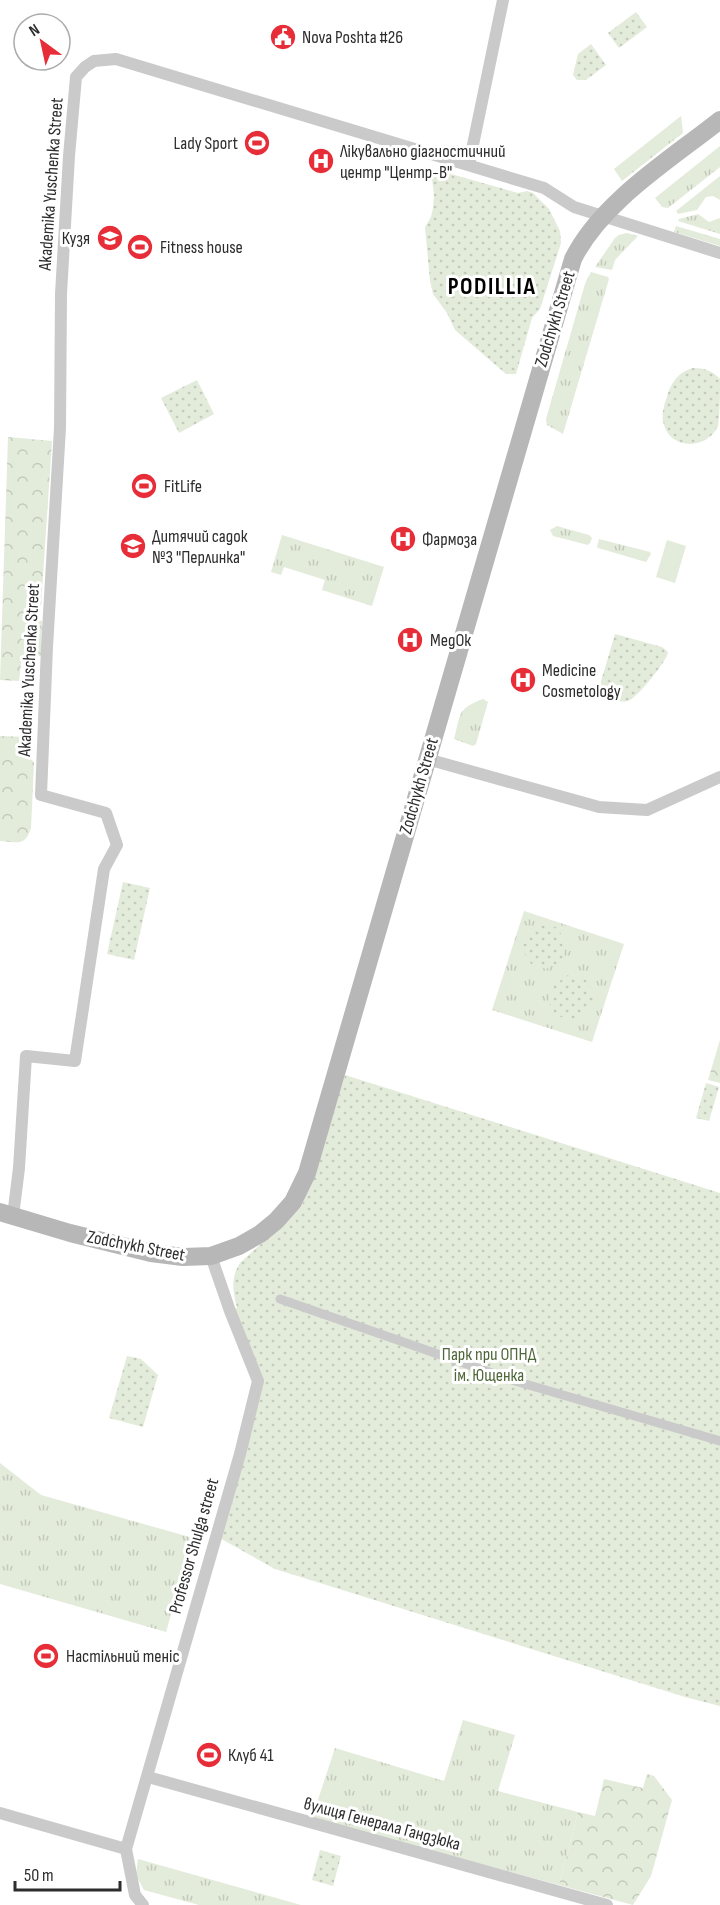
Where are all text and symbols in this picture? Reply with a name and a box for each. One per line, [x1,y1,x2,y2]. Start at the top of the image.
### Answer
north arrow [12,12,72,72]
text: N [26,20,43,41]
public building icon: Nova Poshta #26 [268,22,298,52]
place label: Nova Poshta #26 [302,27,403,48]
street label: Akademika Yuschenka Street [34,96,68,272]
sports icon: Lady Sport [242,128,272,158]
place label: Lady Sport [174,133,239,154]
place label: Лікувально діагностичний центр "Центр-В" [339,141,506,183]
hospital icon: Лікувально діагностичний центр "Центр-В" [306,146,336,176]
school or university icon: Кузя [95,223,125,253]
place label: Кузя [62,228,90,249]
sports icon: Fitness house [125,232,155,262]
place label: Fitness house [160,237,243,258]
street label: Zodchykh Street [530,268,580,370]
district label: PODILLIA [448,272,536,301]
sports icon: FitLife [129,471,159,501]
place label: FitLife [164,476,202,497]
hospital icon: Фармоза [388,524,418,554]
place label: Дитячий садок №3 "Перлинка" [152,526,248,568]
place label: Фармоза [422,529,477,550]
school or university icon: Дитячий садок №3 "Перлинка" [118,531,148,561]
street label: Akademika Yuschenka Street [14,582,44,758]
hospital icon: МедОк [395,625,425,655]
place label: МедОк [430,630,471,651]
place label: Medicine Cosmetology [542,660,621,702]
hospital icon: Medicine Cosmetology [508,665,538,695]
street label: Zodchykh Street [395,735,443,837]
street label: Zodchykh Street [85,1226,187,1266]
park label: Парк при ОПНД ім. Ющенка [442,1344,537,1386]
street label: Professor Shulga street [165,1475,224,1616]
sports icon: Настільний теніс [31,1641,61,1671]
place label: Настільний теніс [66,1646,180,1667]
sports icon: Клуб 41 [194,1740,224,1770]
place label: Клуб 41 [228,1745,274,1766]
street label: вулиця Генерала Гандзюка [301,1793,463,1855]
scale bar [15,1854,120,1892]
text: 50 m [24,1865,54,1886]

